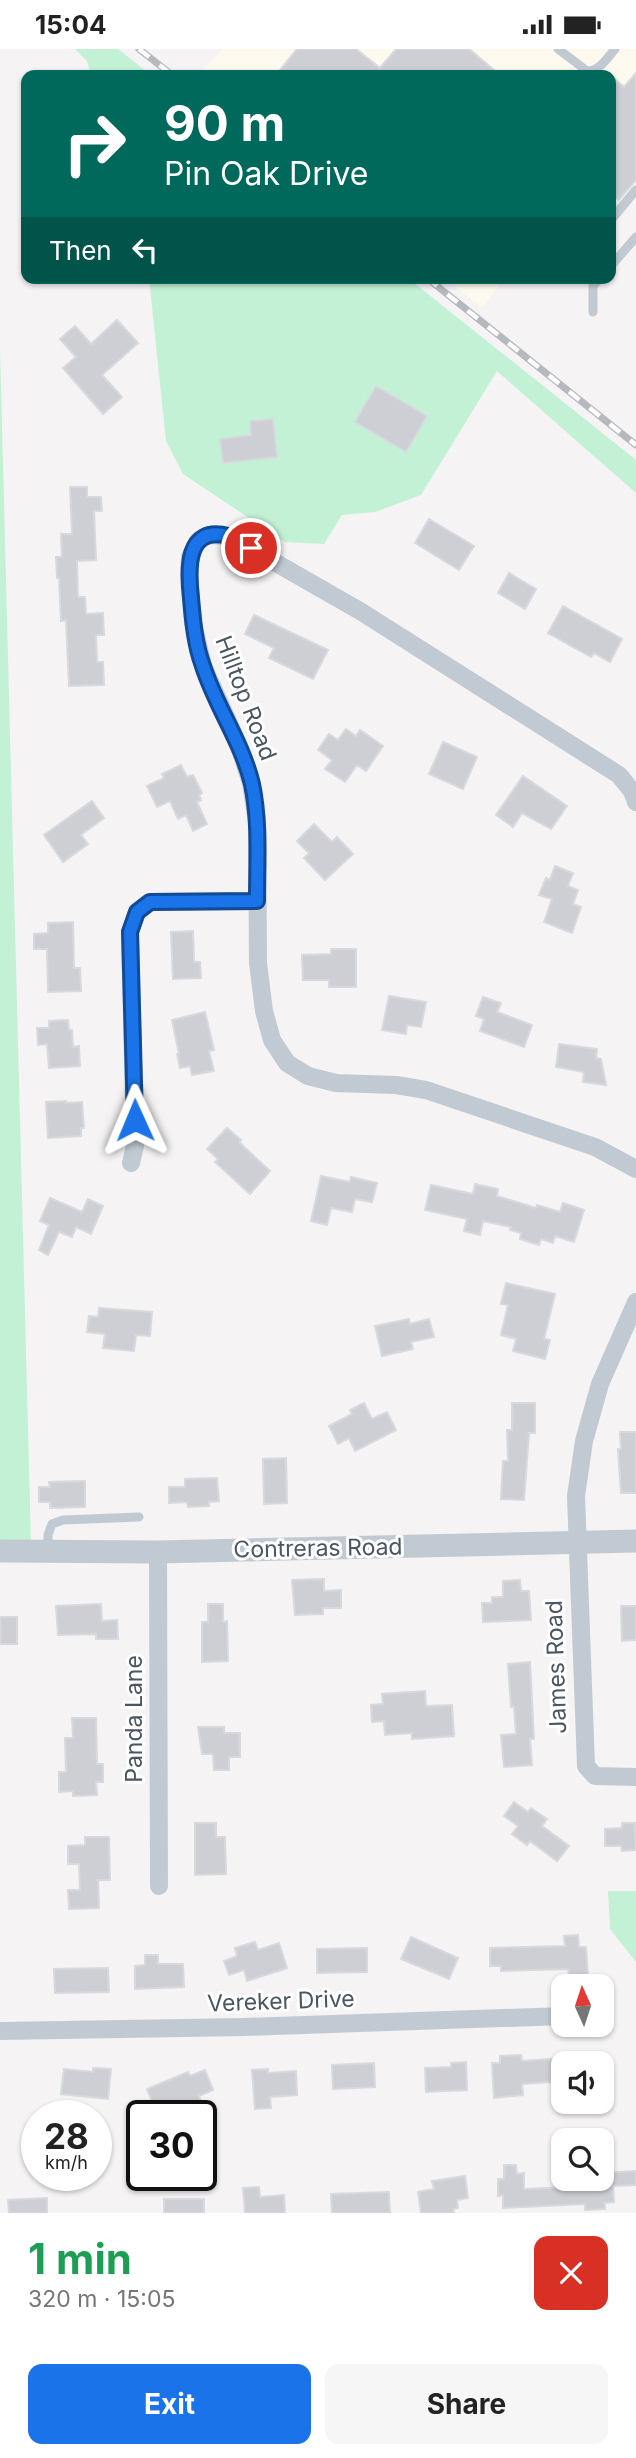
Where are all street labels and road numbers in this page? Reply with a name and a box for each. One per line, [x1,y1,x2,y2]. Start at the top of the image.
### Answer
street label: Hilltop Road [209,632,283,764]
street label: Contreras Road [233,1533,403,1563]
street label: James Road [540,1600,572,1734]
street label: Panda Lane [120,1655,148,1783]
street label: Vereker Drive [207,1984,355,2018]

